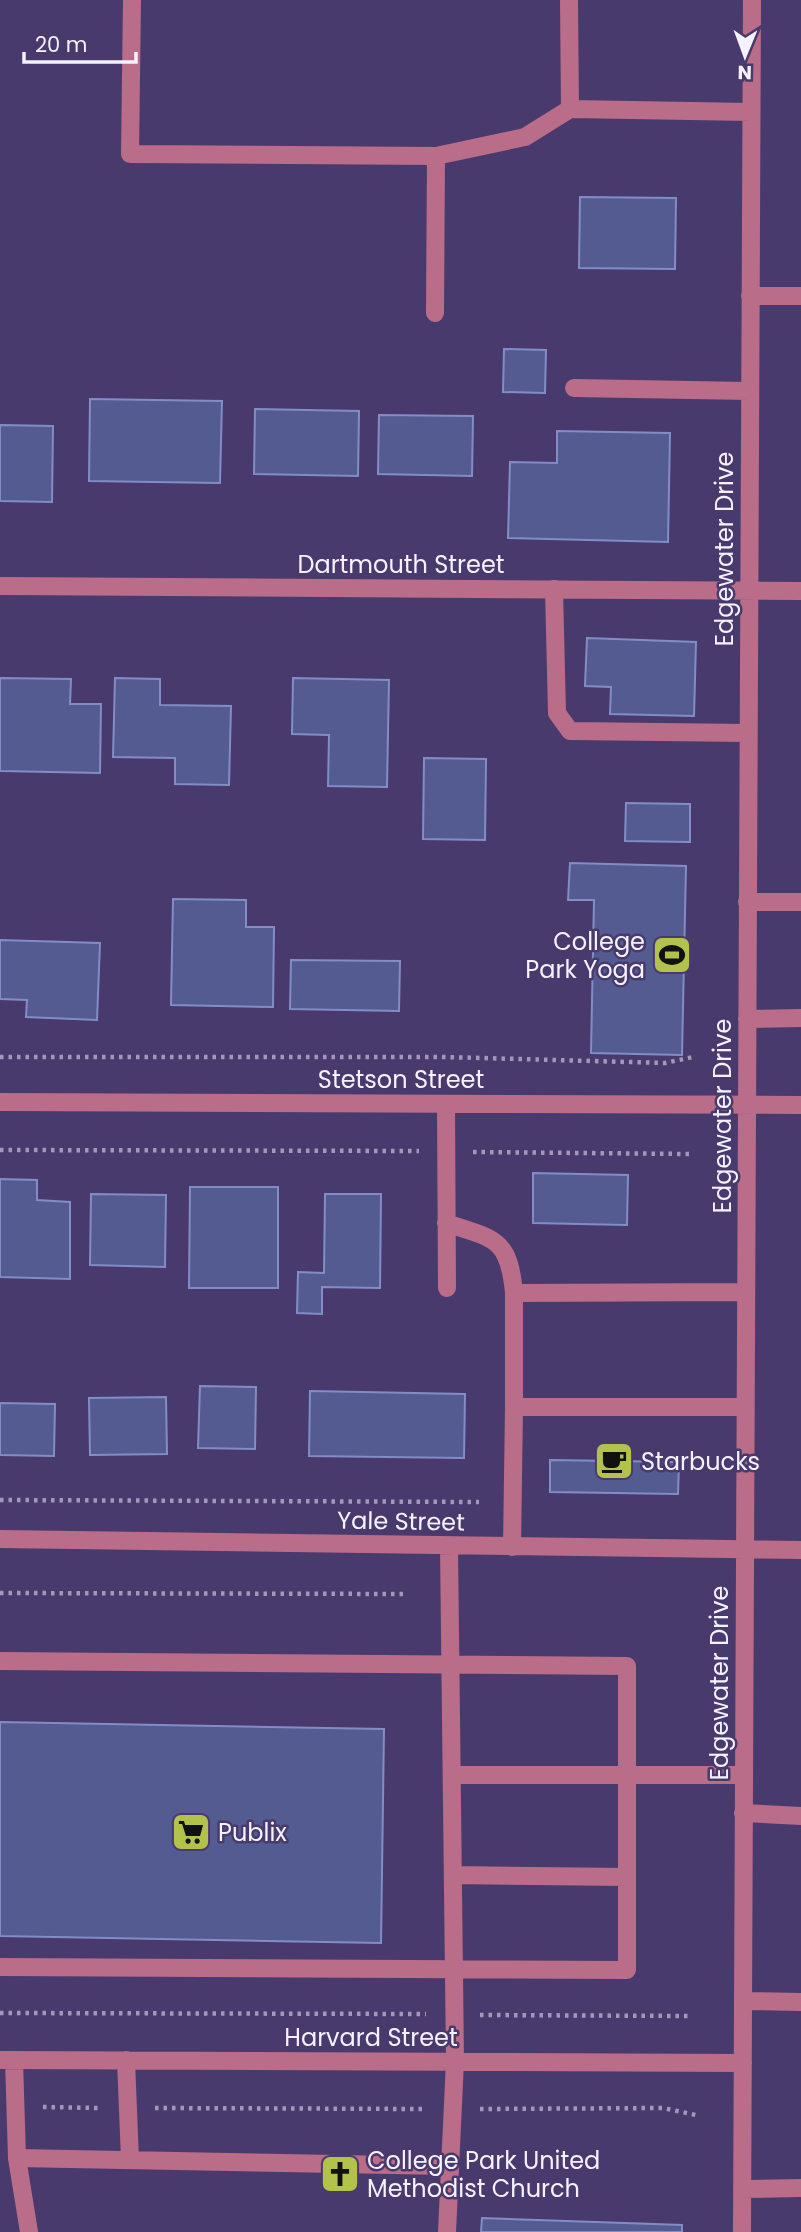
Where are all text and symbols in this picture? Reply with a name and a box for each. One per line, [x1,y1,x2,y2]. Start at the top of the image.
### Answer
scale bar [24,21,136,65]
north arrow [710,21,780,91]
text: 20 m [35,30,88,59]
text: N [737,59,752,86]
street label: Edgewater Drive [708,452,741,646]
street label: Dartmouth Street [297,548,505,581]
place label: College Park Yoga [525,925,645,986]
sports icon: College Park Yoga [651,934,693,976]
street label: Edgewater Drive [706,1019,739,1213]
street label: Stetson Street [318,1063,484,1096]
cafe icon: Starbucks [593,1440,635,1482]
place label: Starbucks [641,1445,760,1478]
street label: Yale Street [337,1503,465,1539]
street label: Edgewater Drive [703,1586,736,1780]
supermarket icon: Publix [170,1811,212,1853]
place label: Publix [218,1816,287,1849]
street label: Harvard Street [284,2021,458,2054]
place label: College Park United Methodist Church [367,2144,600,2205]
church icon: College Park United Methodist Church [319,2153,361,2195]

